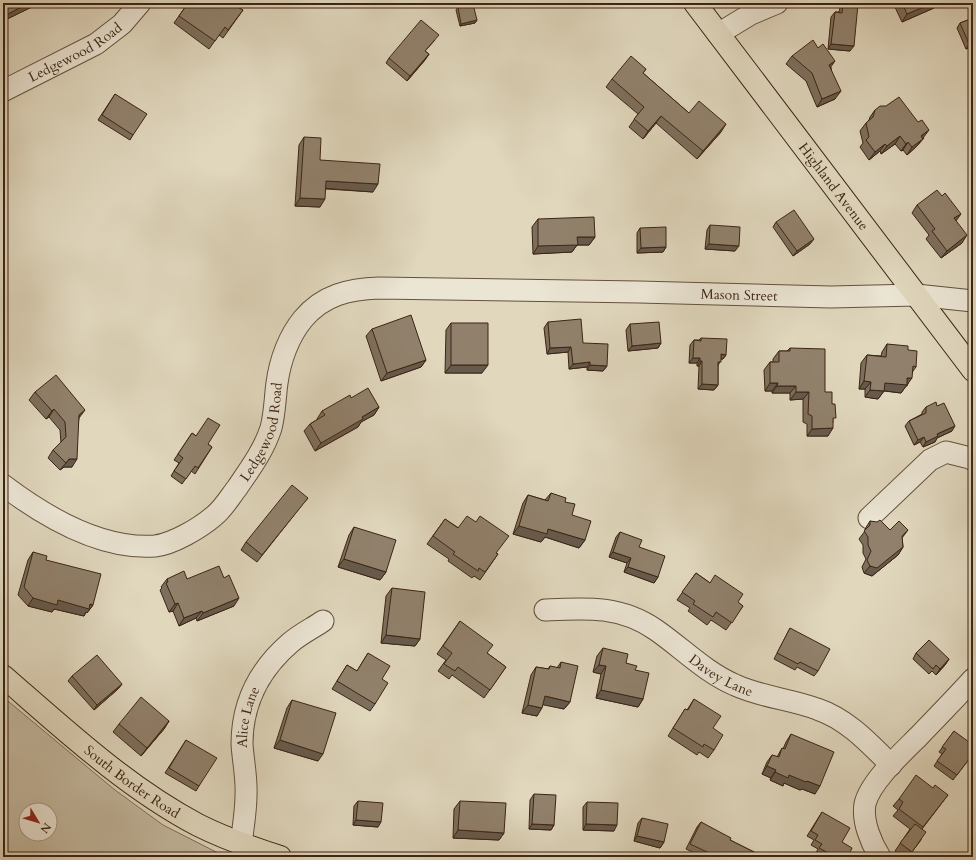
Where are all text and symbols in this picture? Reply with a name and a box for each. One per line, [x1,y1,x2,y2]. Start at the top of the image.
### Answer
street label: Ledgewood Road [25,18,126,86]
street label: Highland Avenue [794,139,873,234]
street label: Mason Street [700,284,778,305]
street label: Ledgewood Road [235,381,287,485]
street label: Davey Lane [685,650,755,701]
street label: Alice Lane [232,683,264,748]
street label: South Border Road [80,741,184,823]
north arrow [18,802,58,842]
text: N [36,819,54,837]

